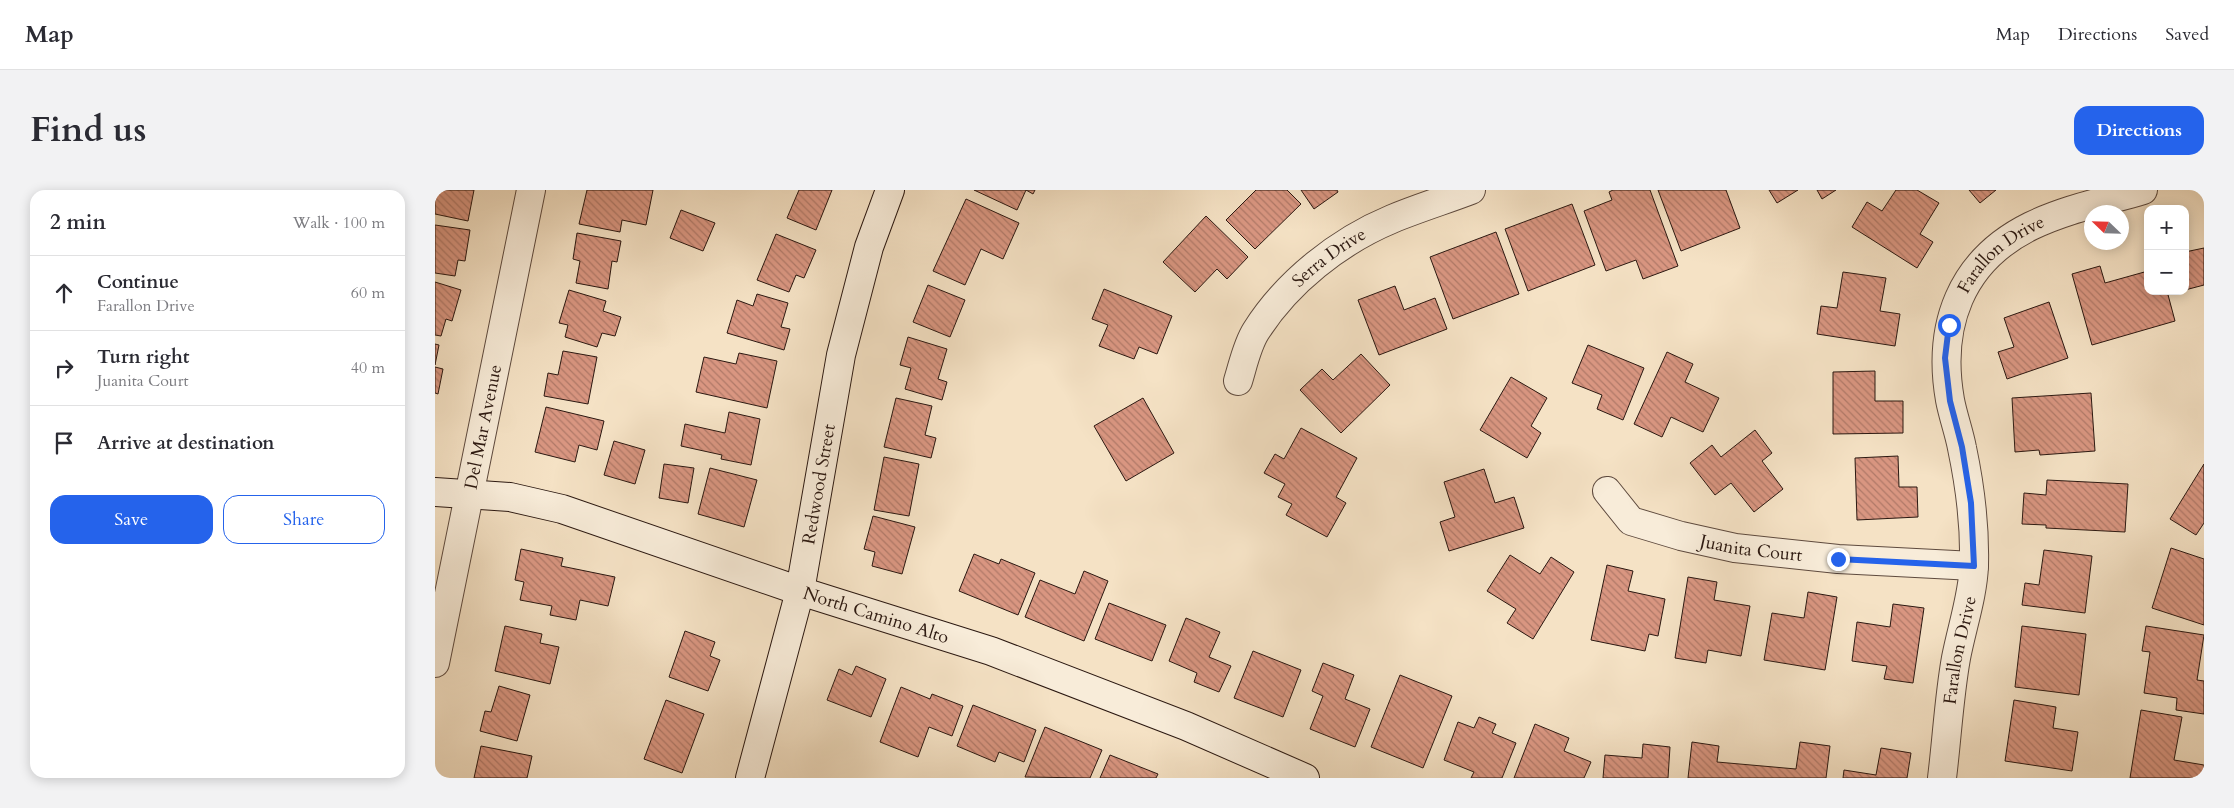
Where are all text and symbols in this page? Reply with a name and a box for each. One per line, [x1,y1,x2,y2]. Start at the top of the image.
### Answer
text: Map [25,18,74,51]
text: Map [1996,22,2030,47]
text: Directions [2058,22,2137,47]
text: Saved [2165,22,2209,47]
text: Find us [30,106,146,154]
button: Directions [2074,106,2204,155]
north arrow [2084,205,2129,250]
map controls [2144,205,2189,295]
button: + [2144,205,2189,250]
text: 2 min [50,208,106,237]
street label: Farallon Drive [1952,210,2048,298]
text: Walk · 100 m [293,212,385,234]
street label: Serra Drive [1287,222,1371,293]
button: − [2144,250,2189,295]
text: Continue [97,269,179,295]
icon: ahead [50,279,78,307]
text: 60 m [351,282,385,304]
text: Farallon Drive [97,295,195,317]
route start [1938,314,1961,337]
text: Turn right [97,344,189,370]
icon: right [50,354,78,382]
text: 40 m [351,357,385,379]
street label: Del Mar Avenue [459,362,508,492]
text: Juanita Court [97,370,189,392]
street label: Redwood Street [796,422,842,546]
icon: arrive [50,429,78,457]
text: Arrive at destination [97,430,274,456]
button: Save [50,495,213,544]
button: Share [223,495,385,544]
street label: Juanita Court [1695,528,1804,568]
route end [1827,548,1850,571]
street label: North Camino Alto [800,581,952,650]
street label: Farallon Drive [1938,594,1983,706]

